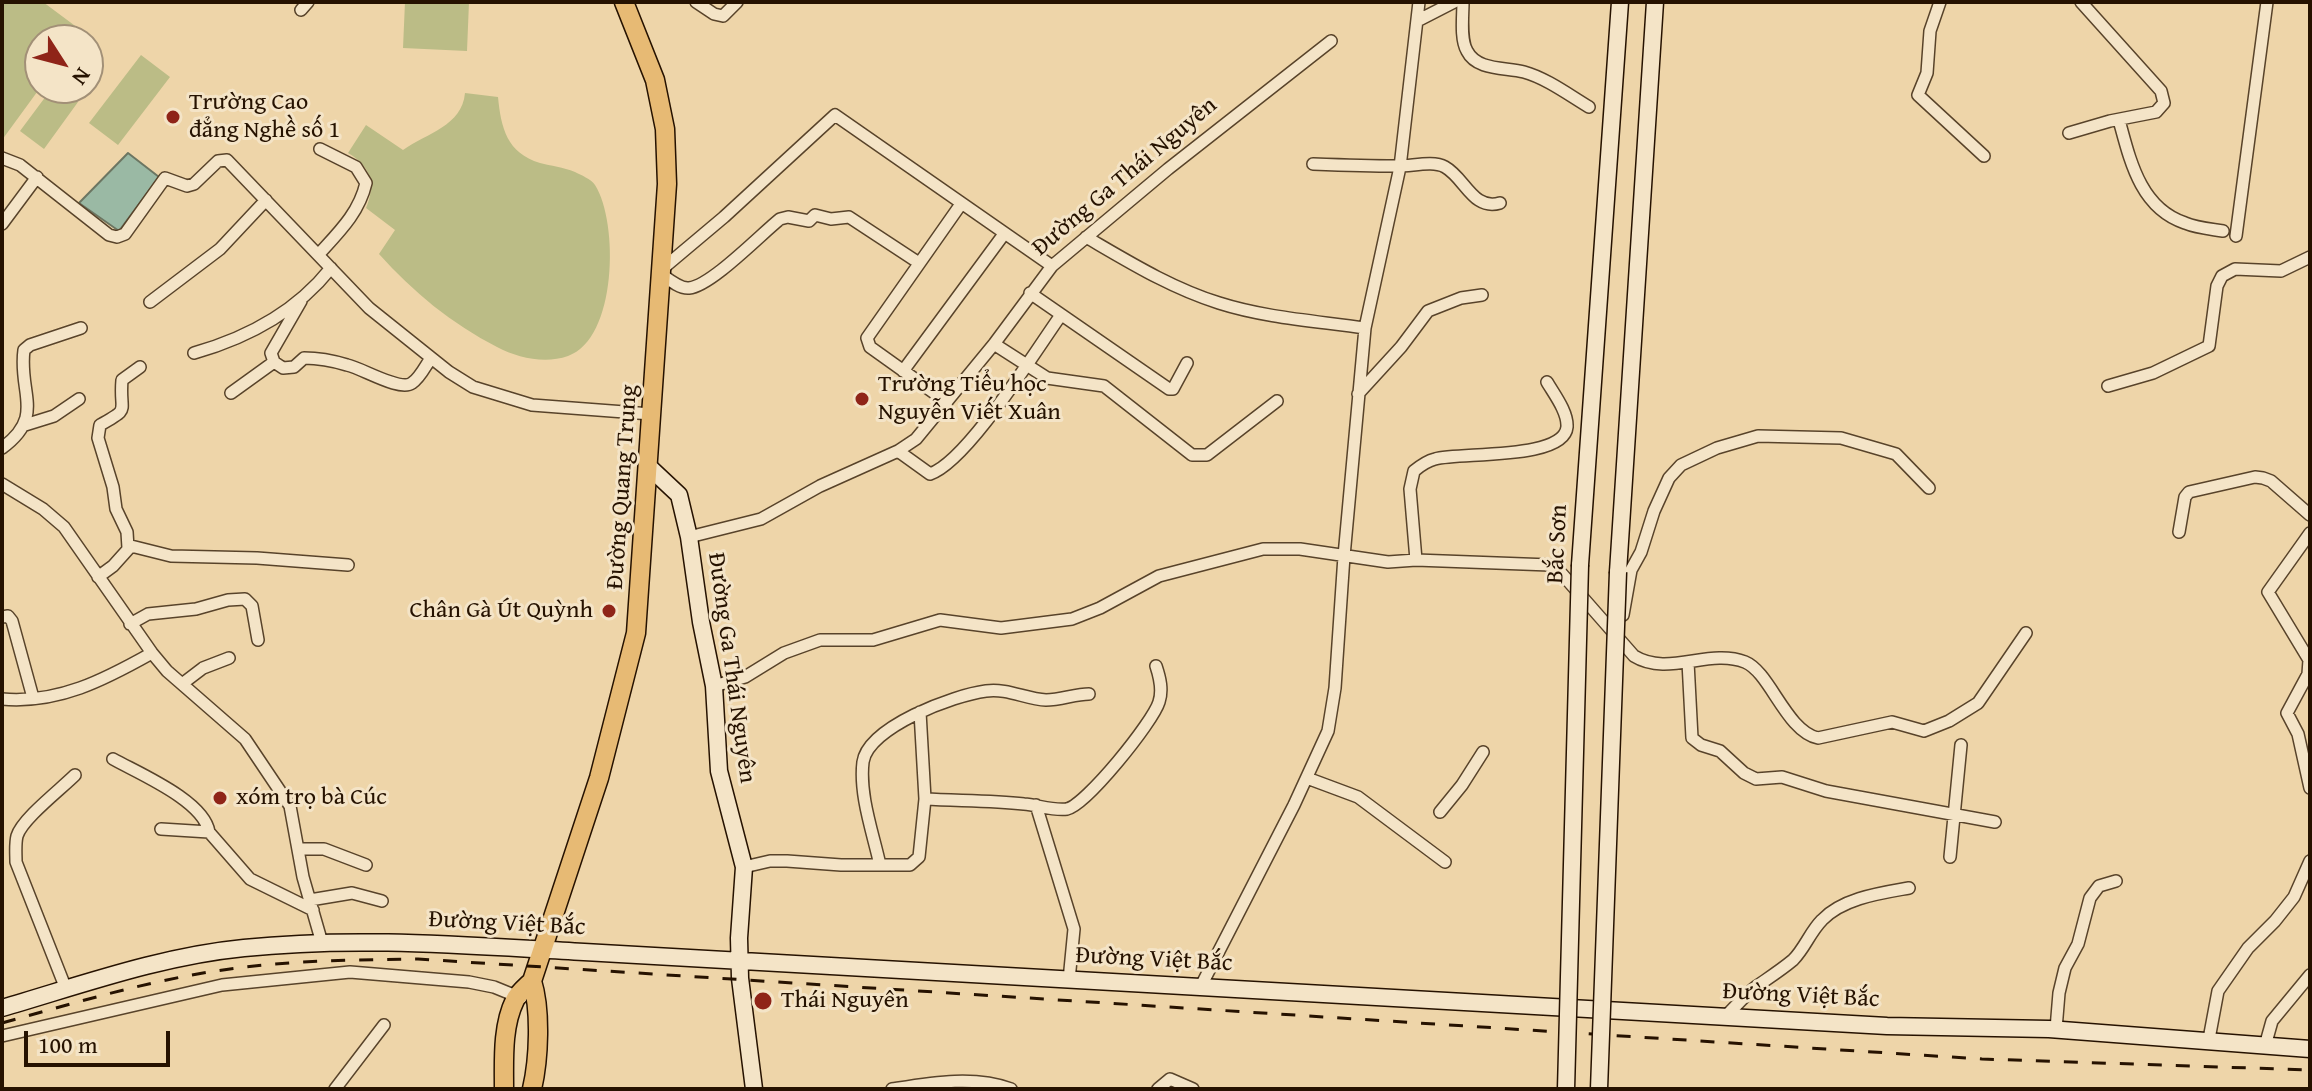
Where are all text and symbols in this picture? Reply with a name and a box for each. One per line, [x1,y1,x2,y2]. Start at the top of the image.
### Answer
north arrow [24,24,104,104]
text: N [65,62,99,92]
place label: Trường Cao đẳng Nghề số 1 [189,89,340,145]
street label: Đường Ga Thái Nguyên [1027,91,1223,263]
marker: Trường Cao đẳng Nghề số 1 [164,108,182,126]
place label: Trường Tiểu học Nguyễn Viết Xuân [878,371,1061,427]
street label: Đường Quang Trung [601,384,645,590]
marker: Trường Tiểu học Nguyễn Viết Xuân [853,390,871,408]
street label: Bắc Sơn [1542,504,1574,584]
street label: Đường Ga Thái Nguyên [701,551,761,785]
place label: Chân Gà Út Quỳnh [410,597,593,625]
marker: Chân Gà Út Quỳnh [600,602,618,620]
place label: xóm trọ bà Cúc [236,784,387,812]
marker: xóm trọ bà Cúc [211,789,229,807]
street label: Đường Việt Bắc [428,906,586,942]
street label: Đường Việt Bắc [1075,942,1233,978]
street label: Đường Việt Bắc [1722,978,1880,1014]
place label: Thái Nguyên [781,987,909,1015]
marker: Thái Nguyên [752,990,774,1012]
scale bar [28,1015,174,1065]
text: 100 m [38,1027,98,1062]

